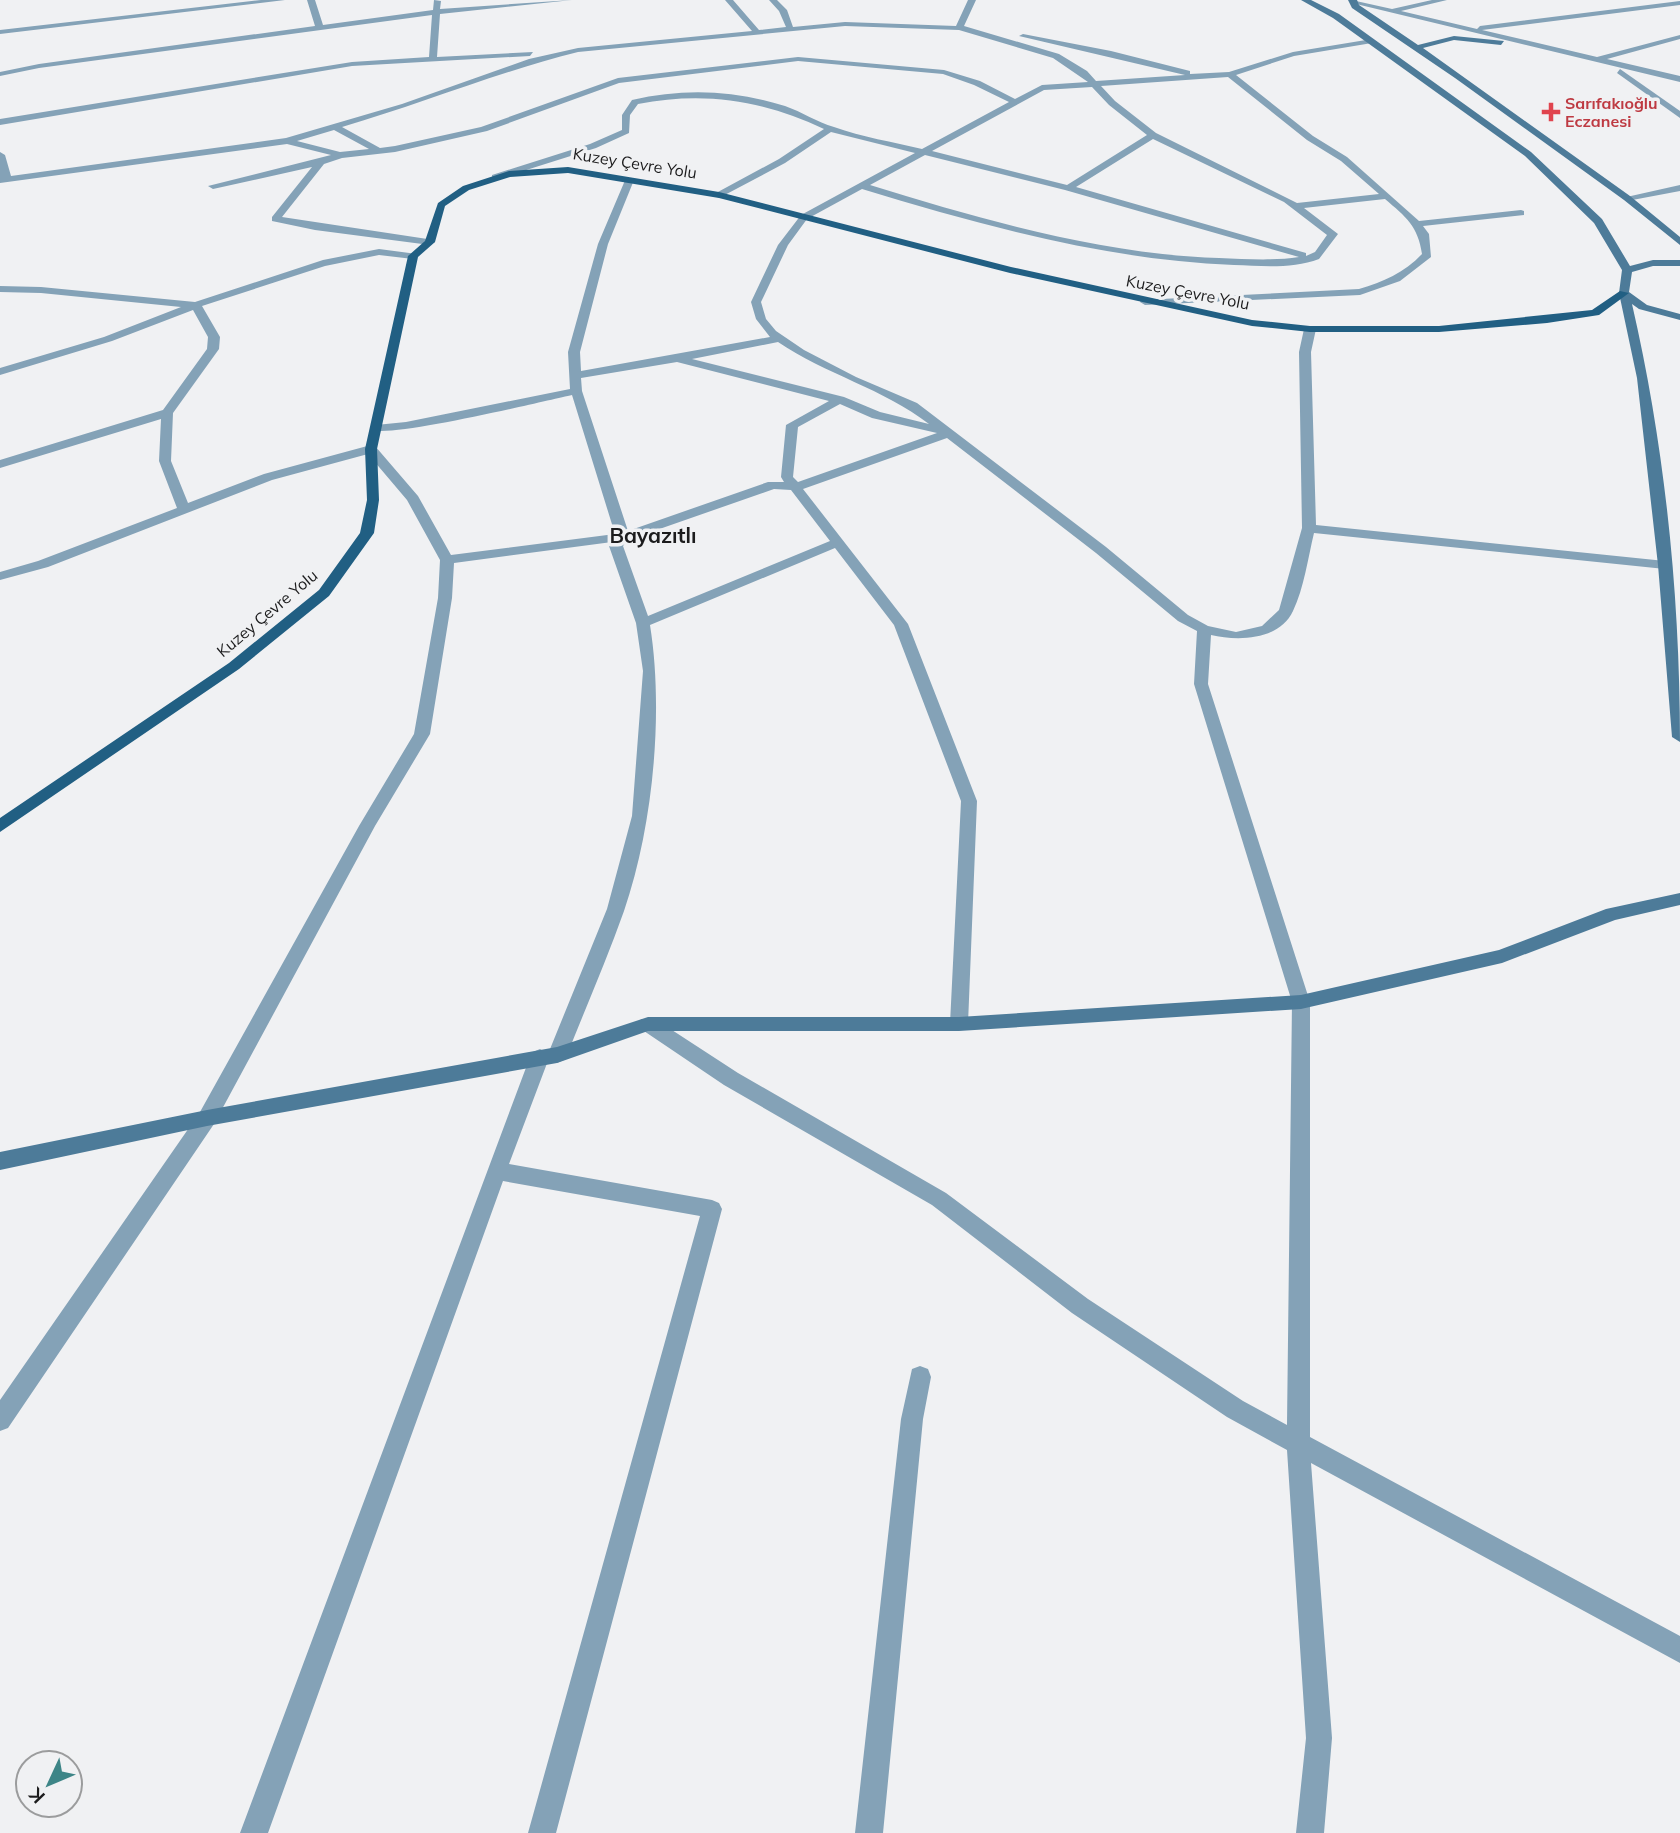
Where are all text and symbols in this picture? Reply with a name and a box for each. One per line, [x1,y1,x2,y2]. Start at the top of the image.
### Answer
place label: Sarıfakıoğlu Eczanesi [1565,93,1658,131]
marker: Sarıfakıoğlu Eczanesi [1543,104,1559,120]
street label: Kuzey Çevre Yolu [572,143,698,183]
street label: Kuzey Çevre Yolu [1125,270,1251,314]
district label: Bayazıtlı [609,522,697,548]
street label: Kuzey Çevre Yolu [213,565,321,661]
north arrow [14,1749,84,1819]
text: K [23,1782,50,1809]

